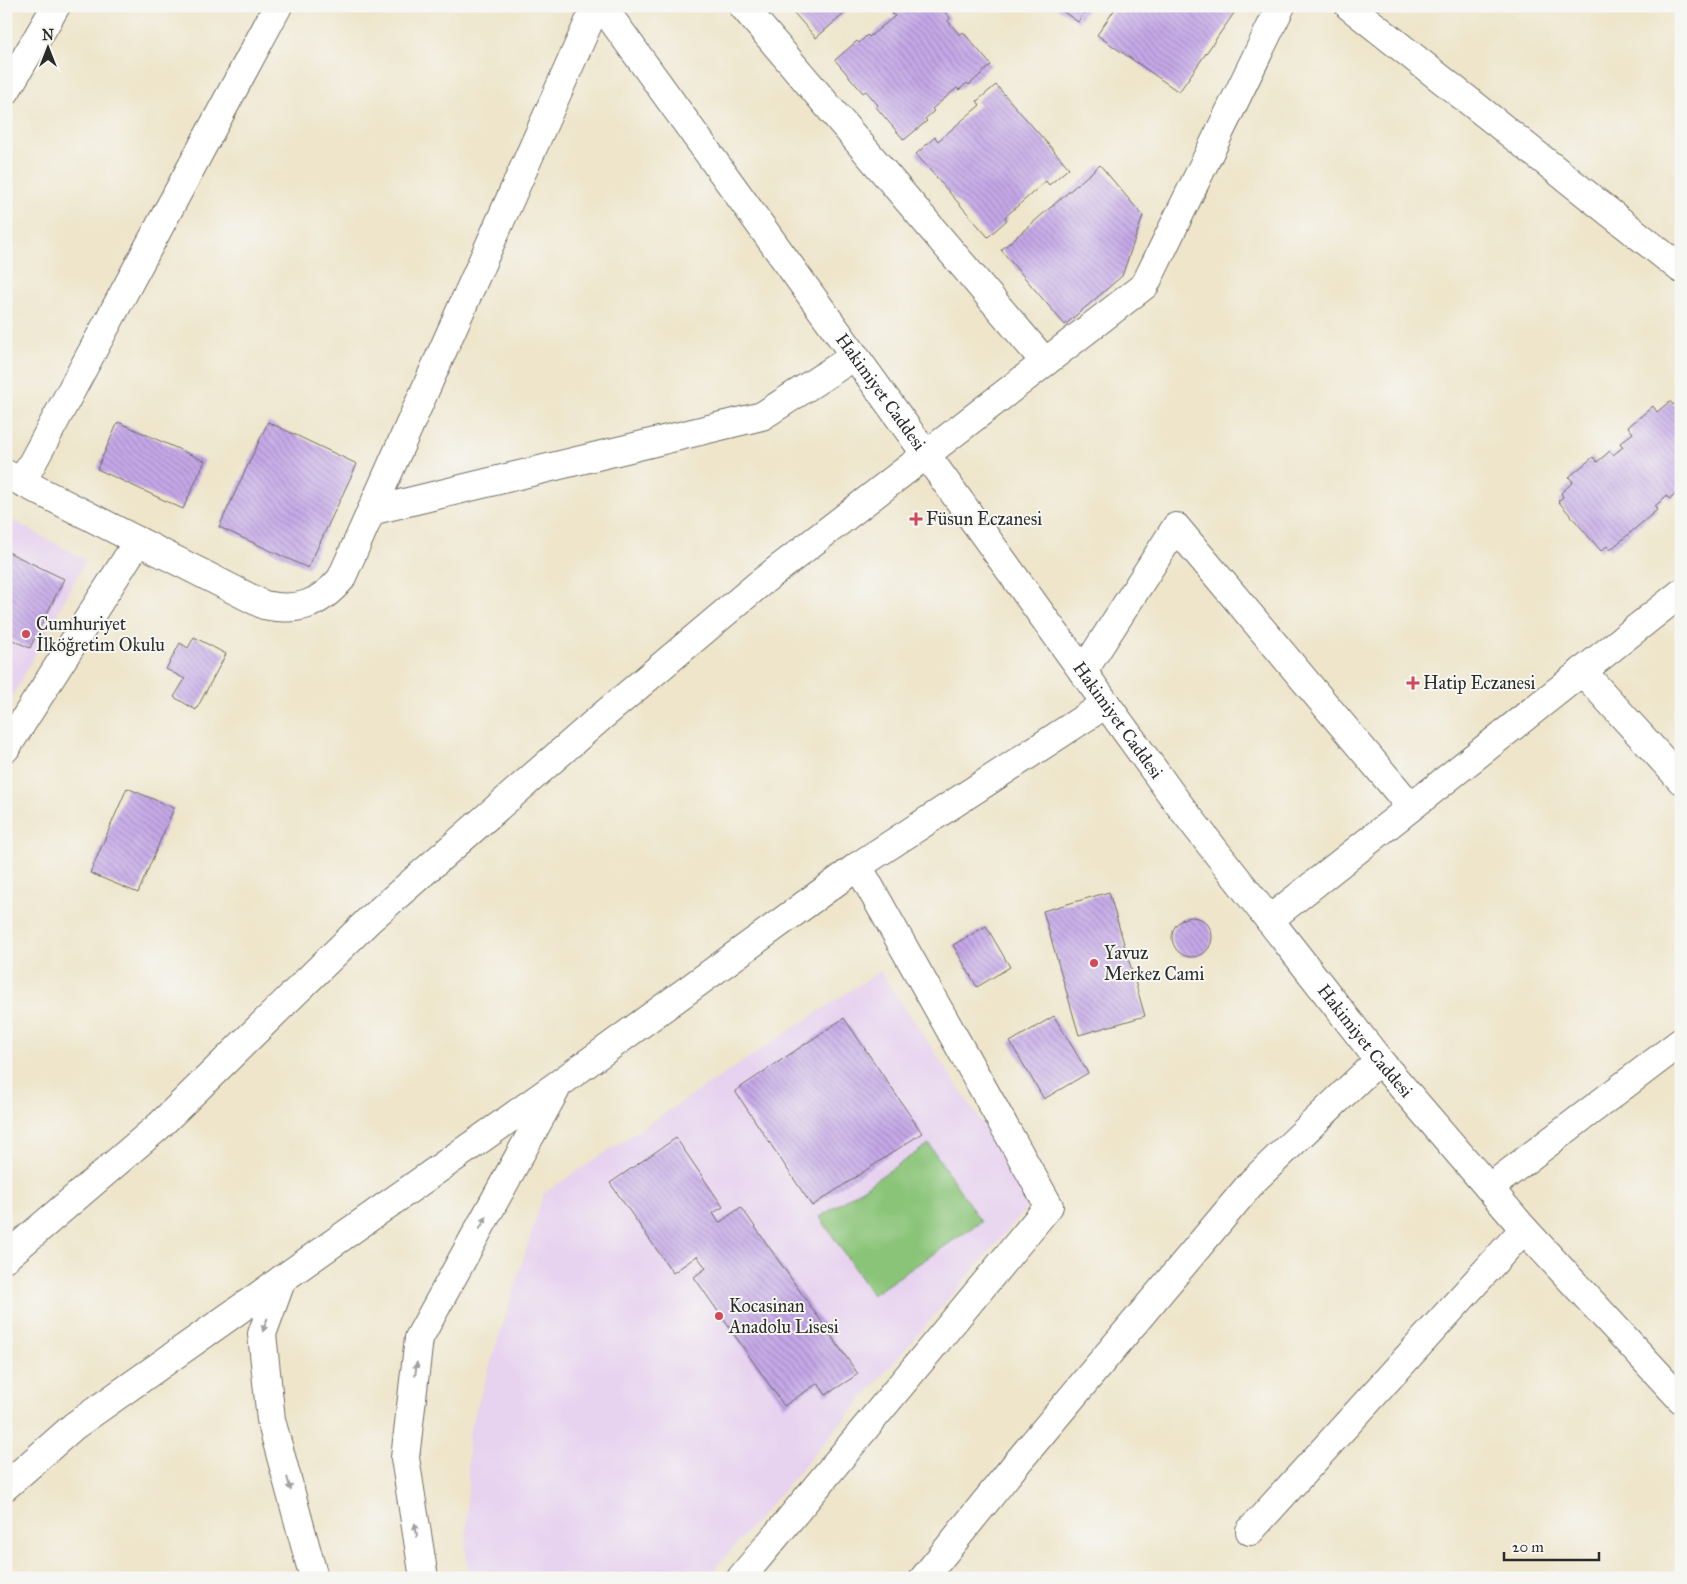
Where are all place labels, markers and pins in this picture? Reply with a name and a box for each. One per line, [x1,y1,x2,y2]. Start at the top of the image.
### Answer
place label: Füsun Eczanesi [926,508,1042,530]
marker: Füsun Eczanesi [910,513,922,525]
place label: Cumhuriyet İlköğretim Okulu [36,613,165,657]
marker: Cumhuriyet İlköğretim Okulu [20,628,32,640]
place label: Hatip Eczanesi [1423,672,1536,694]
marker: Hatip Eczanesi [1407,677,1419,689]
place label: Yavuz Merkez Cami [1104,942,1204,985]
marker: Yavuz Merkez Cami [1088,957,1100,969]
place label: Kocasinan Anadolu Lisesi [728,1295,839,1338]
marker: Kocasinan Anadolu Lisesi [713,1310,725,1322]

